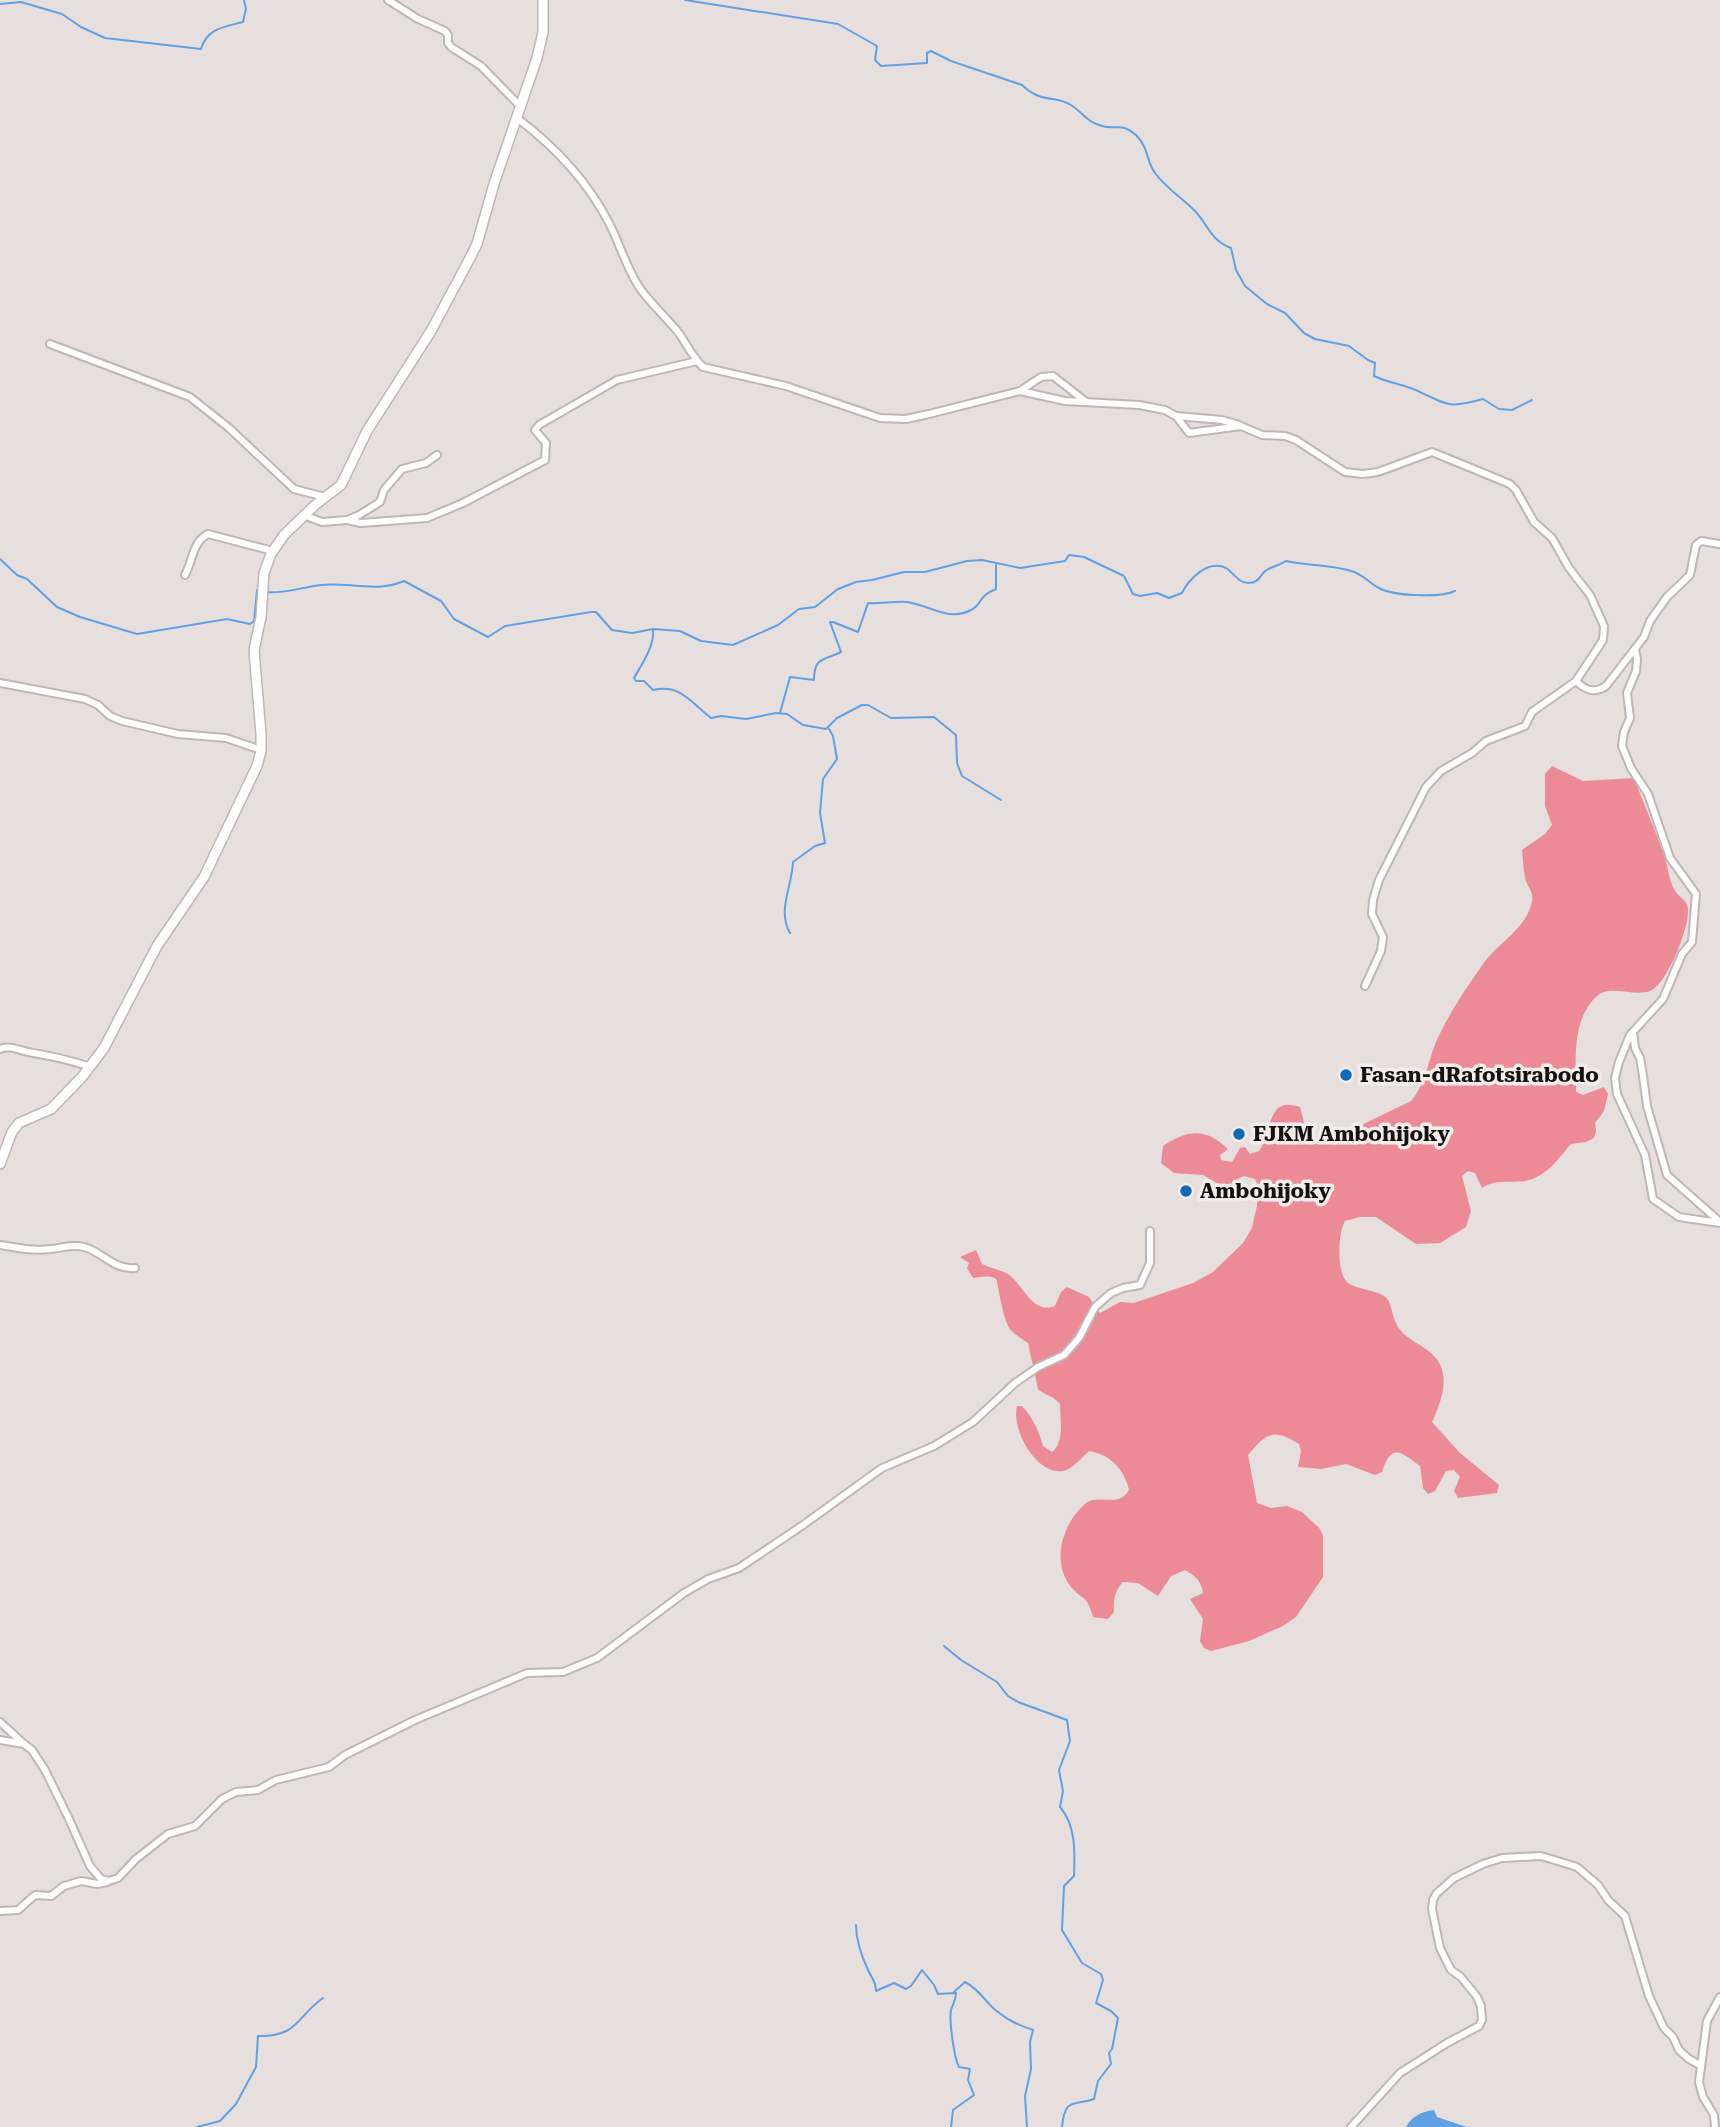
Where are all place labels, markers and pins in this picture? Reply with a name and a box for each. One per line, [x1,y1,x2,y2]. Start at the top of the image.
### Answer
place label: Fasan-dRafotsirabodo [1360,1063,1599,1087]
marker: Fasan-dRafotsirabodo [1338,1067,1354,1083]
place label: FJKM Ambohijoky [1253,1122,1450,1146]
marker: FJKM Ambohijoky [1231,1126,1247,1142]
place label: Ambohijoky [1200,1179,1331,1203]
marker: Ambohijoky [1178,1183,1194,1199]

